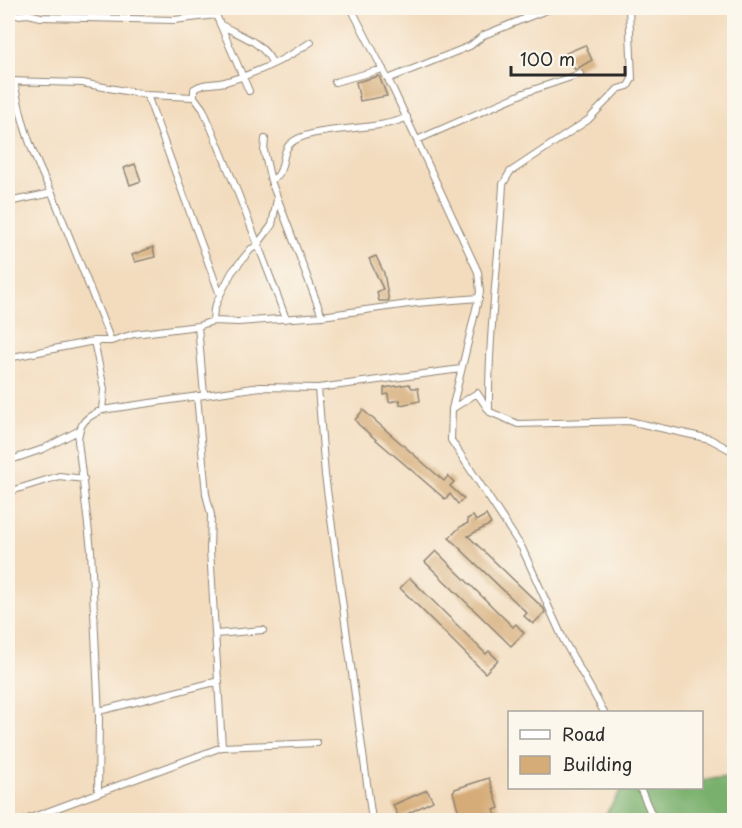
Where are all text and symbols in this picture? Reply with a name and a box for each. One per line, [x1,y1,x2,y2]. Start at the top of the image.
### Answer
scale bar [511,39,625,77]
text: 100 m [520,45,575,72]
legend [508,711,703,789]
text: Road [562,720,606,747]
text: Building [562,750,632,777]

